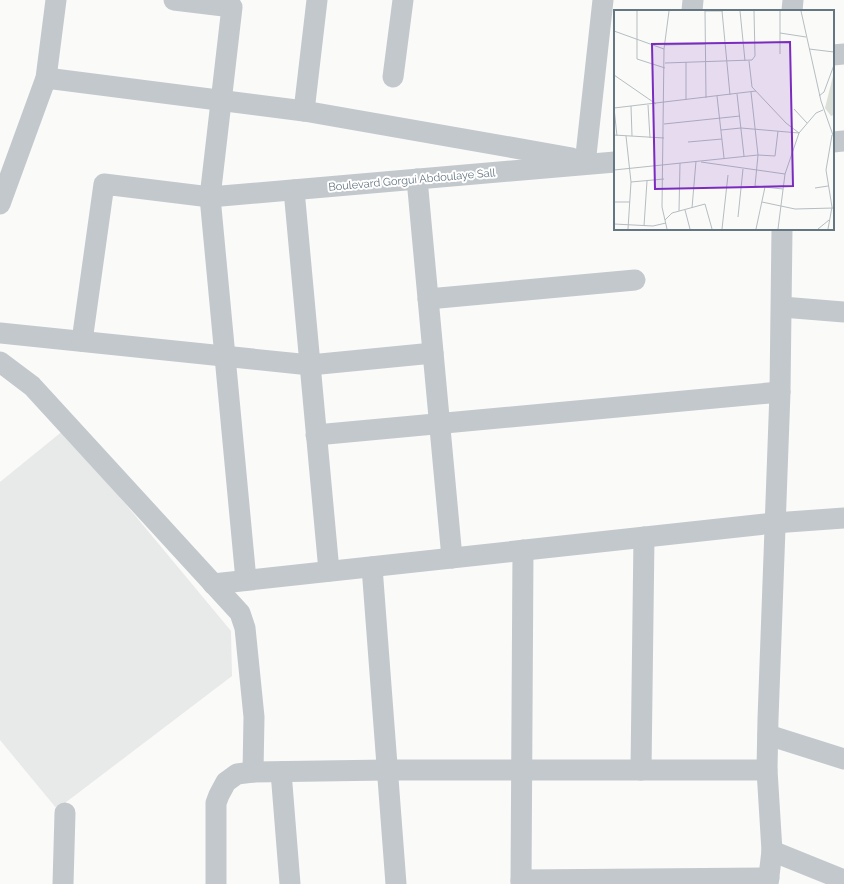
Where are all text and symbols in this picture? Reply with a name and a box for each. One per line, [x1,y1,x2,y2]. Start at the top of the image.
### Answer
inset map [614,10,834,230]
street label: Boulevard Gorgui Abdoulaye Sall [328,166,496,194]

